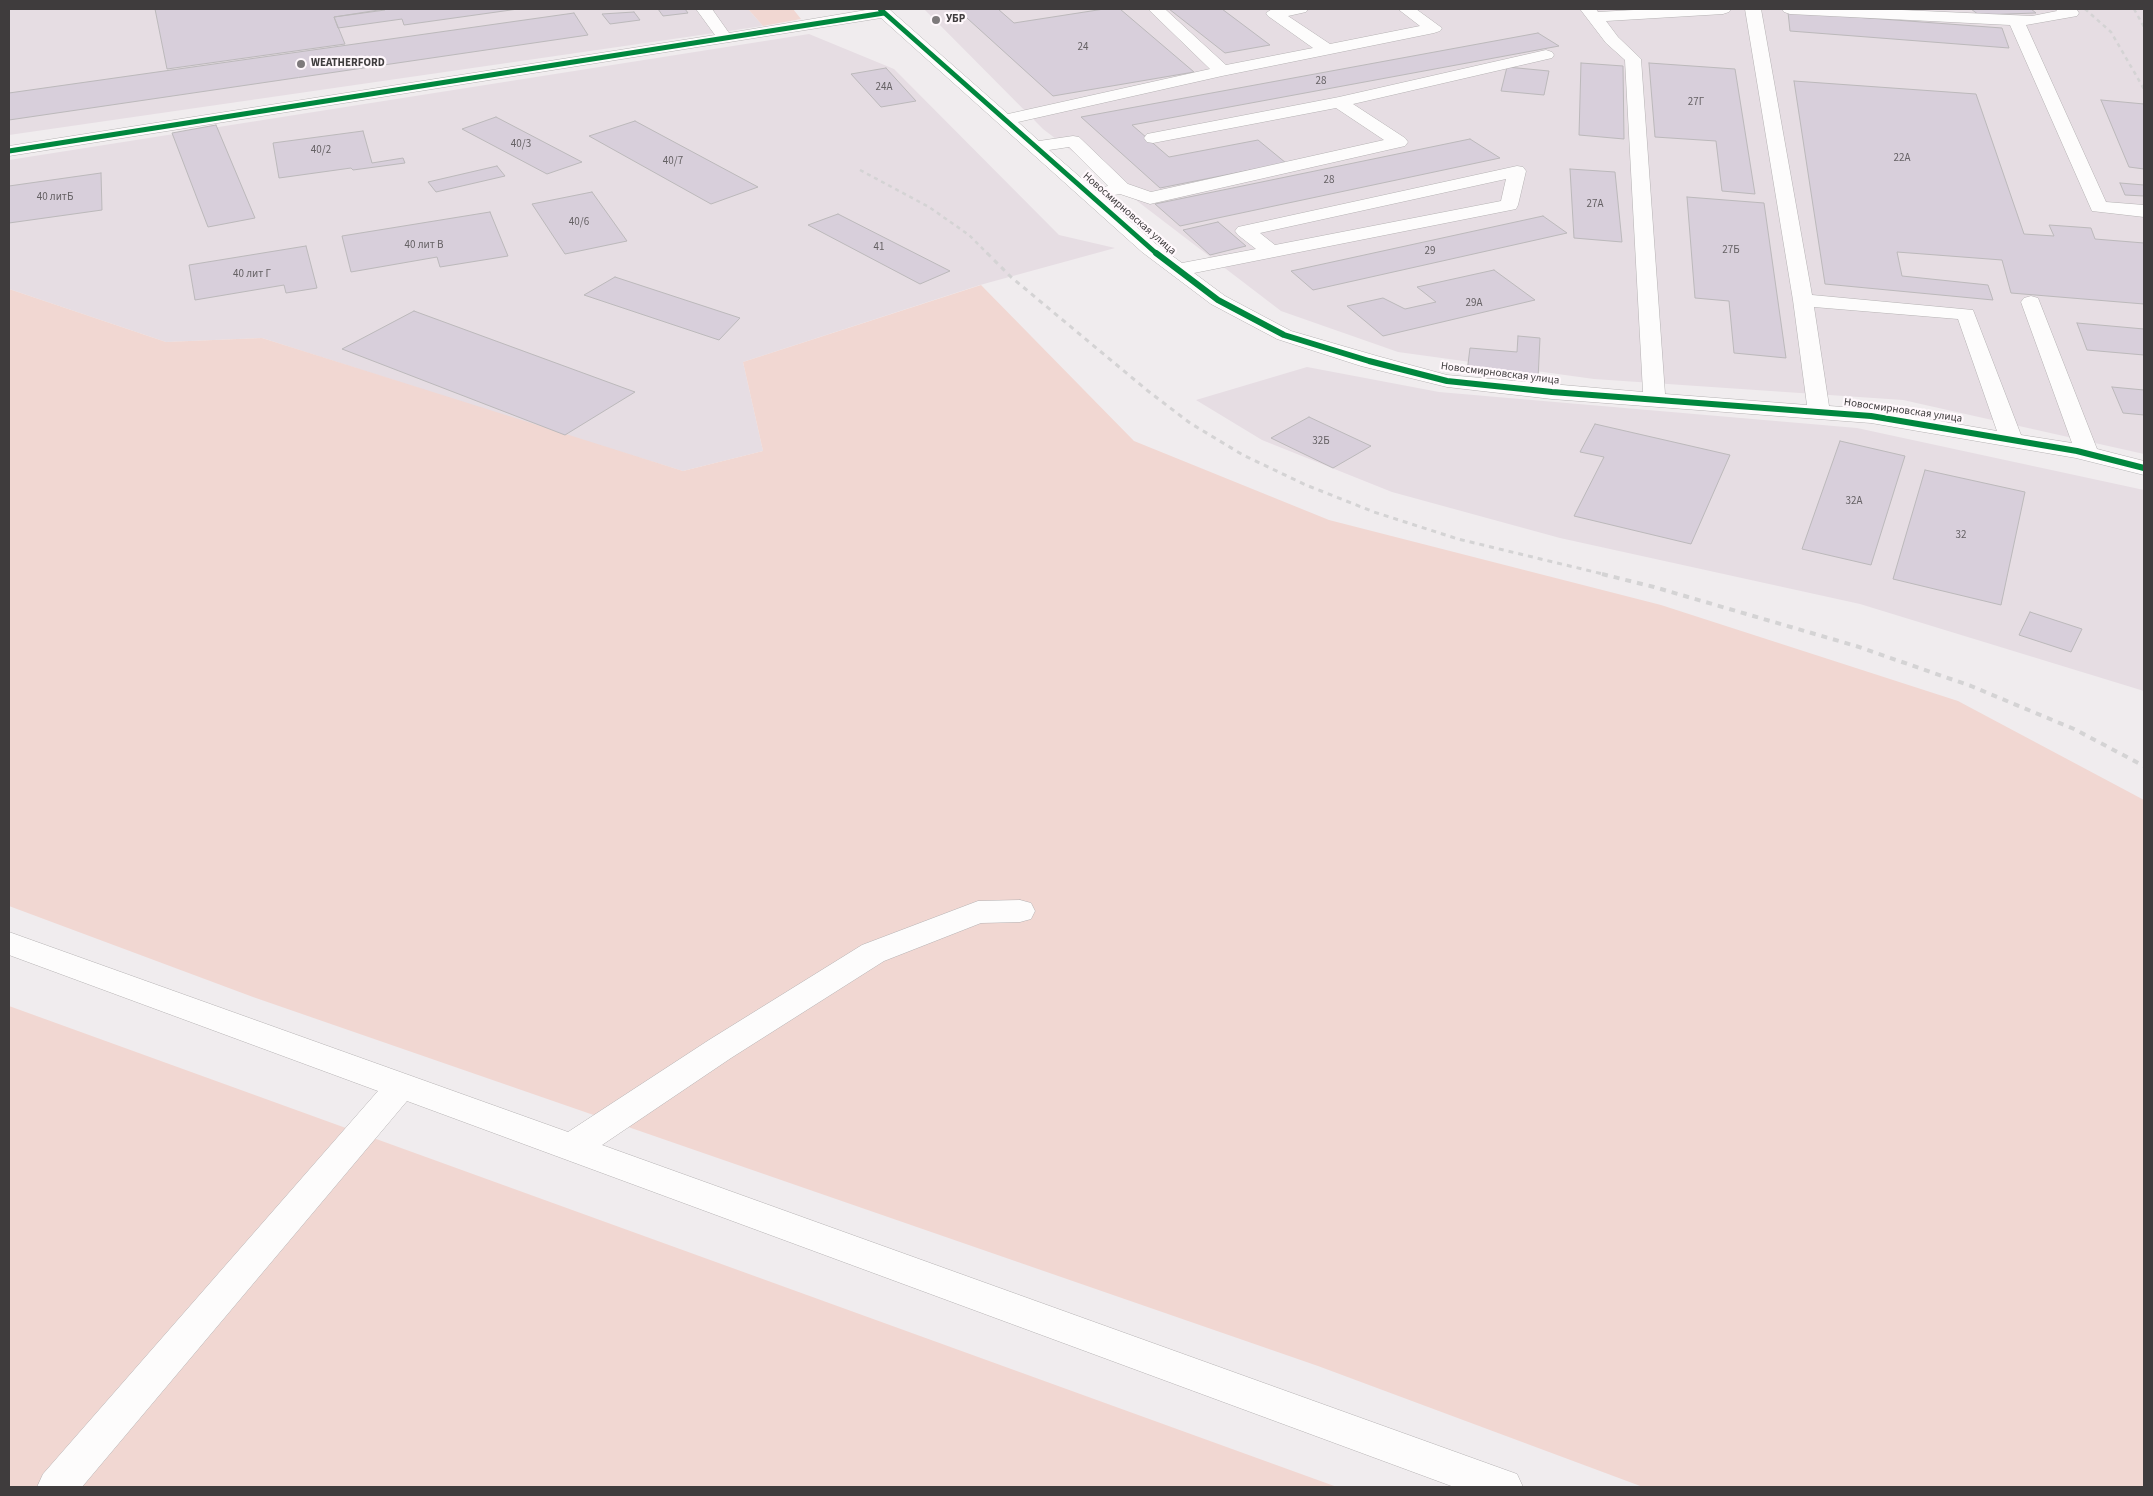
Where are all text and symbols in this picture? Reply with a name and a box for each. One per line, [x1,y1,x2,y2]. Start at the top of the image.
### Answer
place label: УБР [946,13,965,27]
marker: УБР [930,14,942,26]
house number: 24 [1078,41,1088,55]
place label: WEATHERFORD [311,57,385,71]
marker: WEATHERFORD [295,58,307,70]
house number: 28 [1316,75,1326,89]
house number: 24А [876,81,892,95]
house number: 27Г [1688,96,1704,110]
house number: 40/3 [511,138,531,152]
house number: 40/2 [311,144,331,158]
house number: 22А [1894,152,1910,166]
house number: 40/7 [663,155,683,169]
street label: Новосмирновская улица [1080,170,1178,258]
house number: 28 [1324,174,1334,188]
house number: 40 литБ [37,191,73,205]
house number: 27А [1587,198,1603,212]
house number: 40/6 [569,216,589,230]
house number: 40 лит В [405,239,443,253]
house number: 41 [874,241,884,255]
house number: 27Б [1722,244,1740,258]
house number: 29 [1425,245,1435,259]
house number: 40 лит Г [233,268,271,282]
house number: 29А [1466,297,1482,311]
street label: Новосмирновская улица [1440,360,1560,388]
street label: Новосмирновская улица [1843,396,1963,426]
house number: 32Б [1312,435,1330,449]
house number: 32А [1846,495,1862,509]
house number: 32 [1956,529,1966,543]

